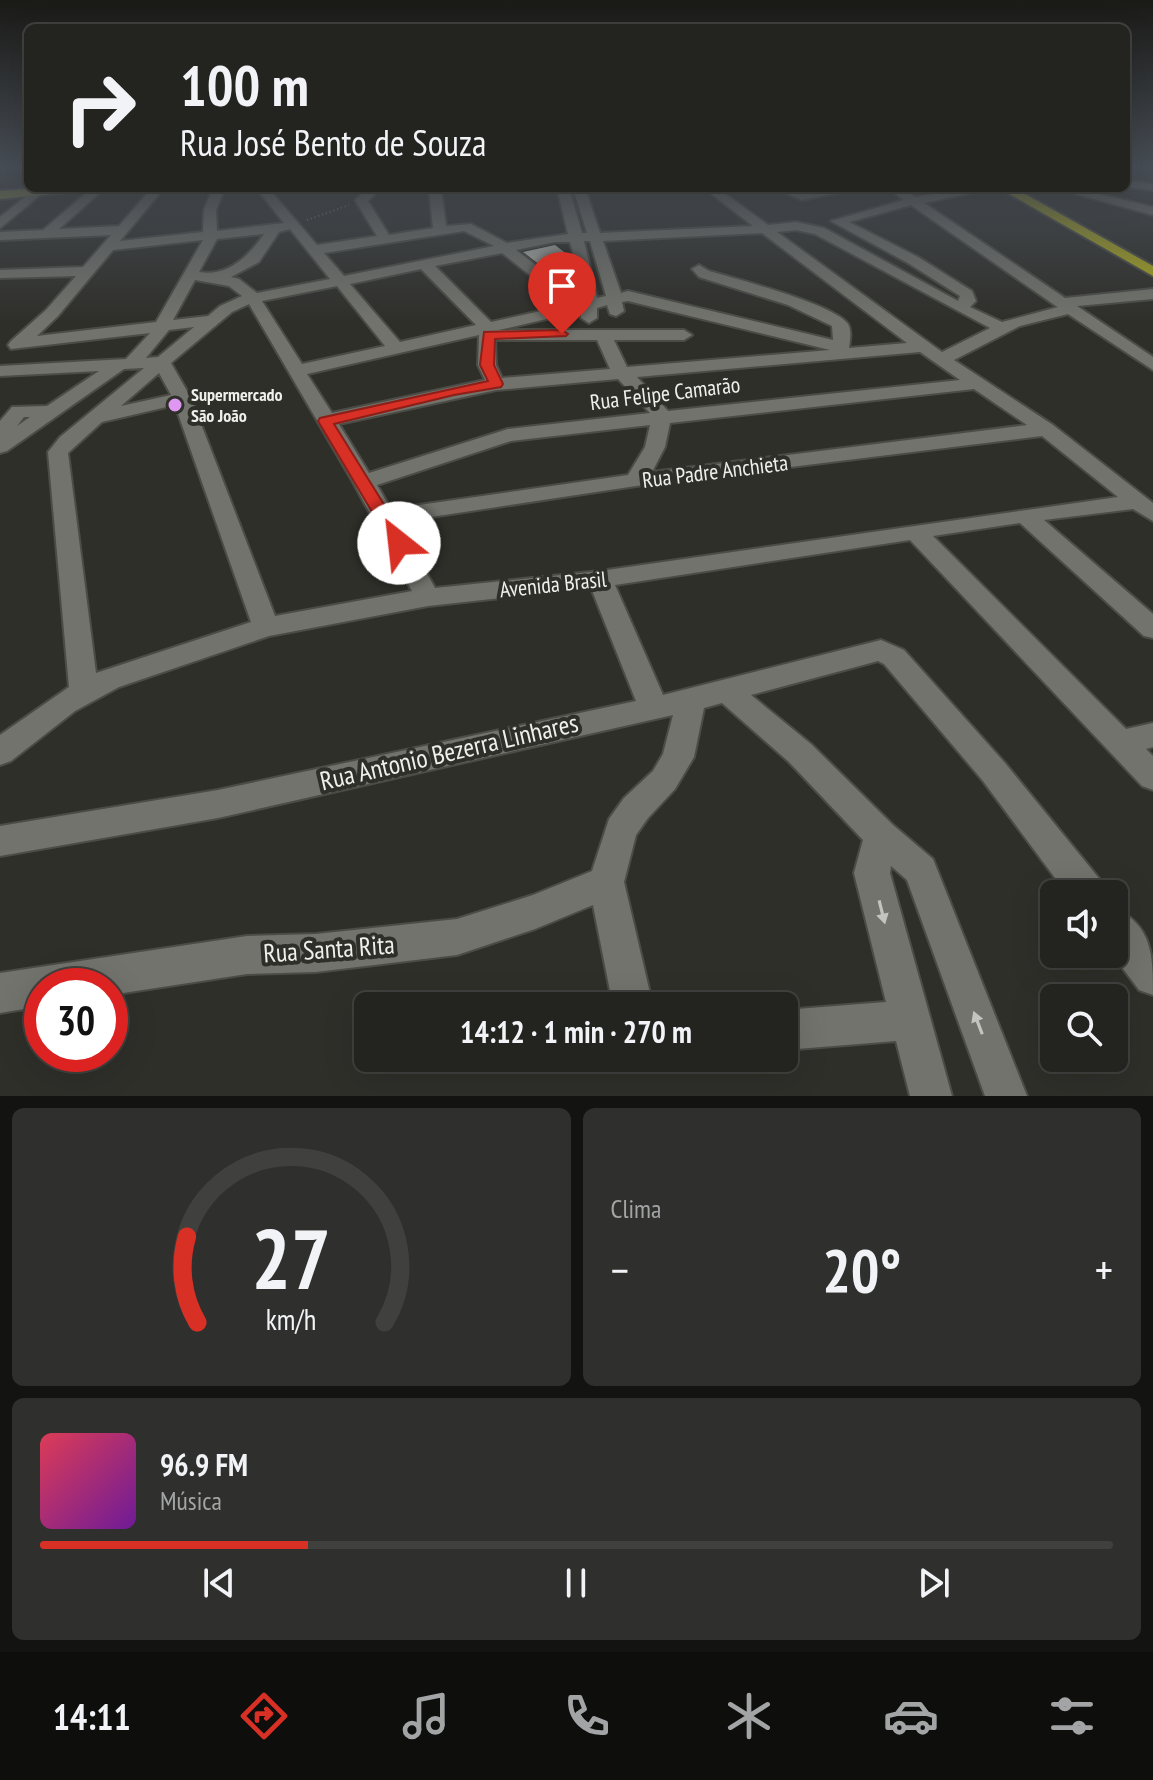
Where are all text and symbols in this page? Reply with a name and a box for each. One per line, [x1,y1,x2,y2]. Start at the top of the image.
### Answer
text: 100 m [180,49,309,121]
icon: right [48,56,152,160]
text: Rua José Bento de Souza [180,119,486,166]
pin [528,252,596,334]
icon: arrive [540,264,584,308]
street label: Rua Felipe Camarão [588,370,742,416]
place label: Supermercado São João [191,383,283,427]
marker: Supermercado São João [166,396,184,414]
street label: Rua Padre Anchieta [640,448,790,494]
position arrow [357,501,441,585]
street label: Avenida Brasil [498,564,609,604]
street label: Rua Antonio Bezerra Linhares [317,706,581,797]
map controls [1040,880,1128,1072]
button: sound [1040,880,1128,968]
one-way arrow [876,899,888,924]
street label: Rua Santa Rita [262,927,396,970]
speed limit sign: 30 [24,968,128,1072]
button: search [1040,984,1128,1072]
one-way arrow [971,1011,984,1035]
text: 14:12 · 1 min · 270 m [460,1012,692,1051]
text: Clima [611,1192,661,1225]
text: 27 [251,1204,331,1312]
text: 20° [822,1231,901,1309]
text: − [611,1241,629,1298]
text: + [1095,1241,1113,1298]
text: km/h [266,1301,317,1338]
text: 96.9 FM [160,1445,248,1484]
text: Música [160,1484,222,1517]
icon: previous [197,1561,241,1605]
icon: pause [554,1561,598,1605]
icon: next [912,1561,956,1605]
icon: directions [236,1688,292,1744]
icon: music [398,1688,454,1744]
icon: phone [559,1688,615,1744]
icon: climate [721,1688,777,1744]
icon: car [883,1688,939,1744]
icon: filters [1044,1688,1100,1744]
text: 14:11 [53,1693,131,1740]

